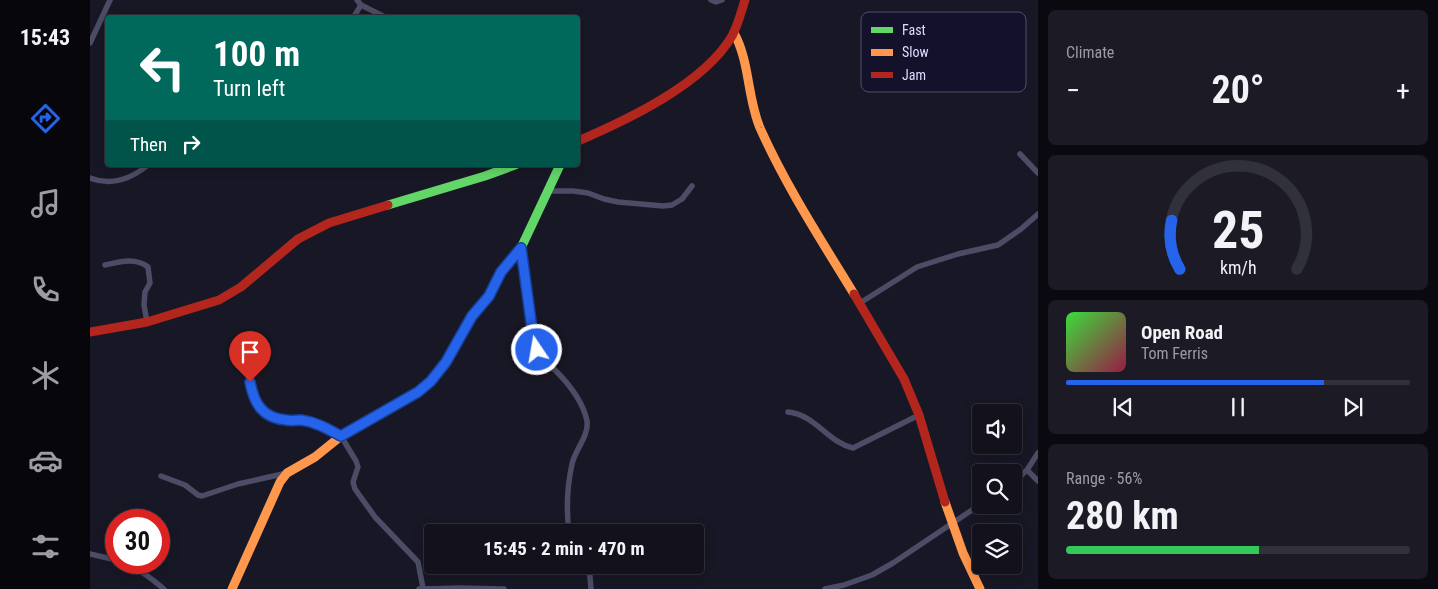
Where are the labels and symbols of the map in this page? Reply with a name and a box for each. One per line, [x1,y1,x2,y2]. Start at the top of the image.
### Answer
legend [861,12,1026,92]
text: Fast [902,22,926,38]
text: Slow [902,44,929,60]
text: Jam [902,67,926,83]
position arrow [510,323,562,375]
pin [229,331,271,382]
speed limit sign: 30 [105,509,170,574]

